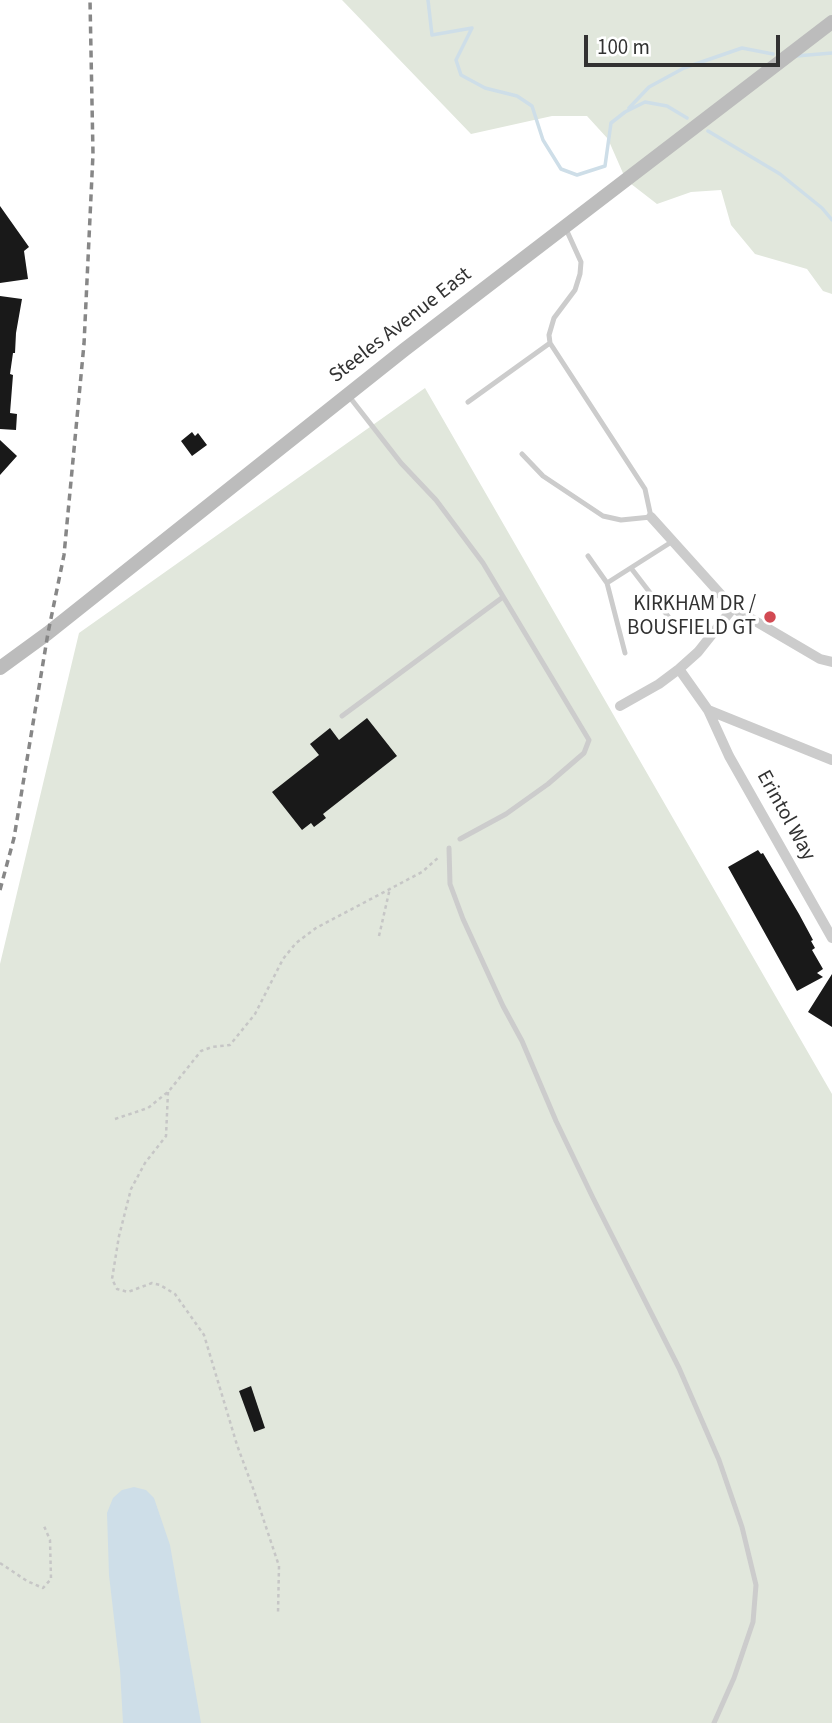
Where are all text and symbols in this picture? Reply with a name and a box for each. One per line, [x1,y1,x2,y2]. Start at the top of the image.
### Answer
scale bar [587,21,783,65]
text: 100 m [597,32,650,62]
street label: Steeles Avenue East [325,263,477,389]
place label: KIRKHAM DR / BOUSFIELD GT [627,592,756,642]
marker: KIRKHAM DR / BOUSFIELD GT [762,609,778,625]
street label: Erintol Way [750,766,820,866]

